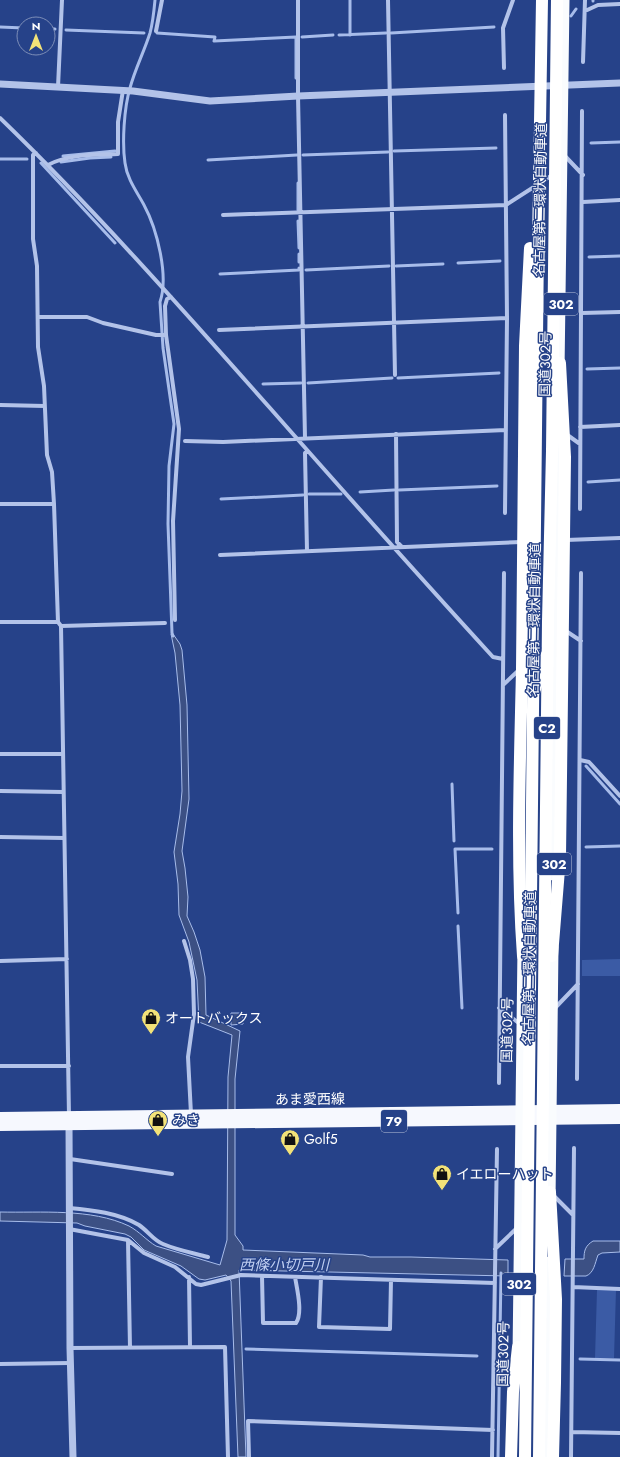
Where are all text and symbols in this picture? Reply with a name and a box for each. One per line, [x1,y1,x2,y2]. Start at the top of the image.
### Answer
north arrow [16,16,56,56]
text: N [32,18,40,34]
street label: 名古屋第二環状自動車道 [529,123,551,277]
road number: 302 [544,293,578,315]
street label: 国道302号 [534,331,556,397]
street label: 名古屋第二環状自動車道 [523,543,545,697]
road number: C2 [534,717,560,739]
road number: 302 [537,853,571,875]
street label: 名古屋第二環状自動車道 [518,891,540,1045]
street label: 国道302号 [496,997,518,1063]
shop icon: オートバックス [140,1007,162,1035]
place label: オートバックス [165,1008,263,1028]
street label: あま愛西線 [275,1088,345,1110]
shop icon: みき [147,1109,169,1137]
place label: みき [172,1110,200,1130]
road number: 79 [381,1110,407,1132]
shop icon: Golf5 [279,1128,301,1156]
place label: Golf5 [304,1129,338,1149]
shop icon: イエローハット [431,1163,453,1191]
place label: イエローハット [456,1164,554,1184]
water label: 西條小切戸川 [239,1254,331,1276]
road number: 302 [502,1273,536,1295]
street label: 国道302号 [492,1321,514,1387]

